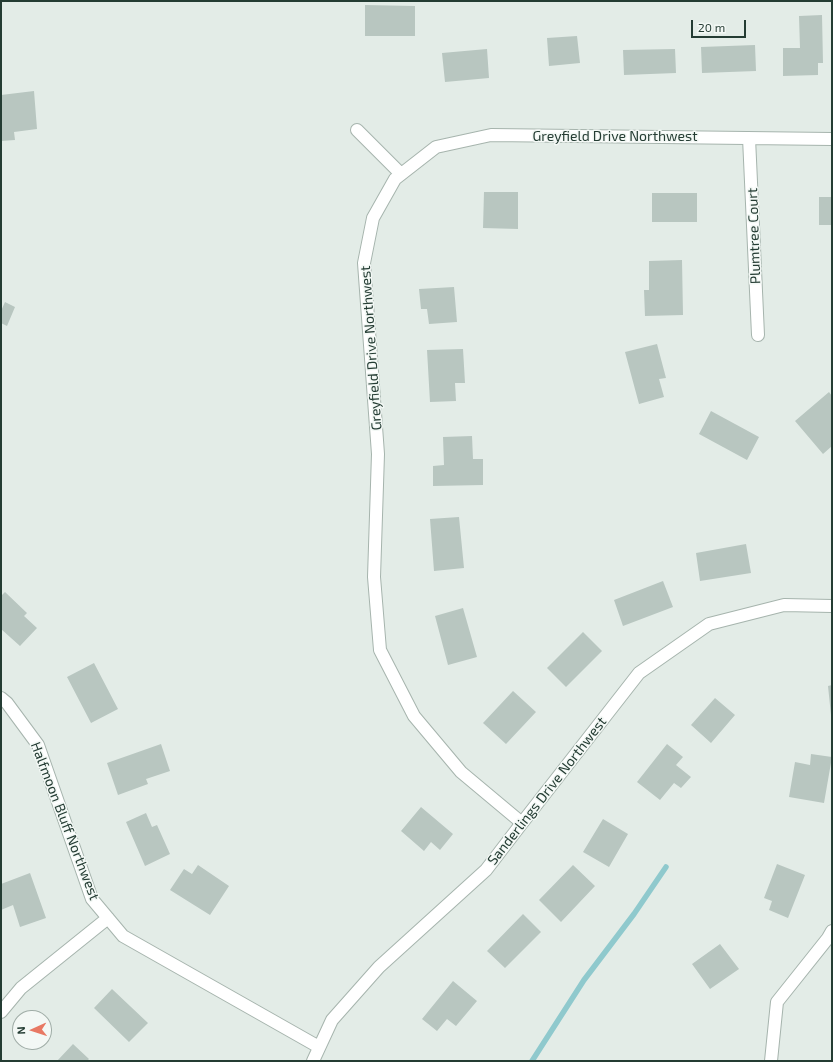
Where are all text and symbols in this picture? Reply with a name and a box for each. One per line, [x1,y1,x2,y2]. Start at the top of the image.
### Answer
scale bar [693,12,748,38]
text: 20 m [698,20,725,34]
street label: Greyfield Drive Northwest [532,128,698,144]
street label: Plumtree Court [744,188,764,284]
street label: Greyfield Drive Northwest [357,265,385,431]
street label: Sanderlings Drive Northwest [484,714,610,868]
street label: Halfmoon Bluff Northwest [27,740,103,902]
north arrow [12,1010,52,1050]
text: N [14,1026,27,1035]

